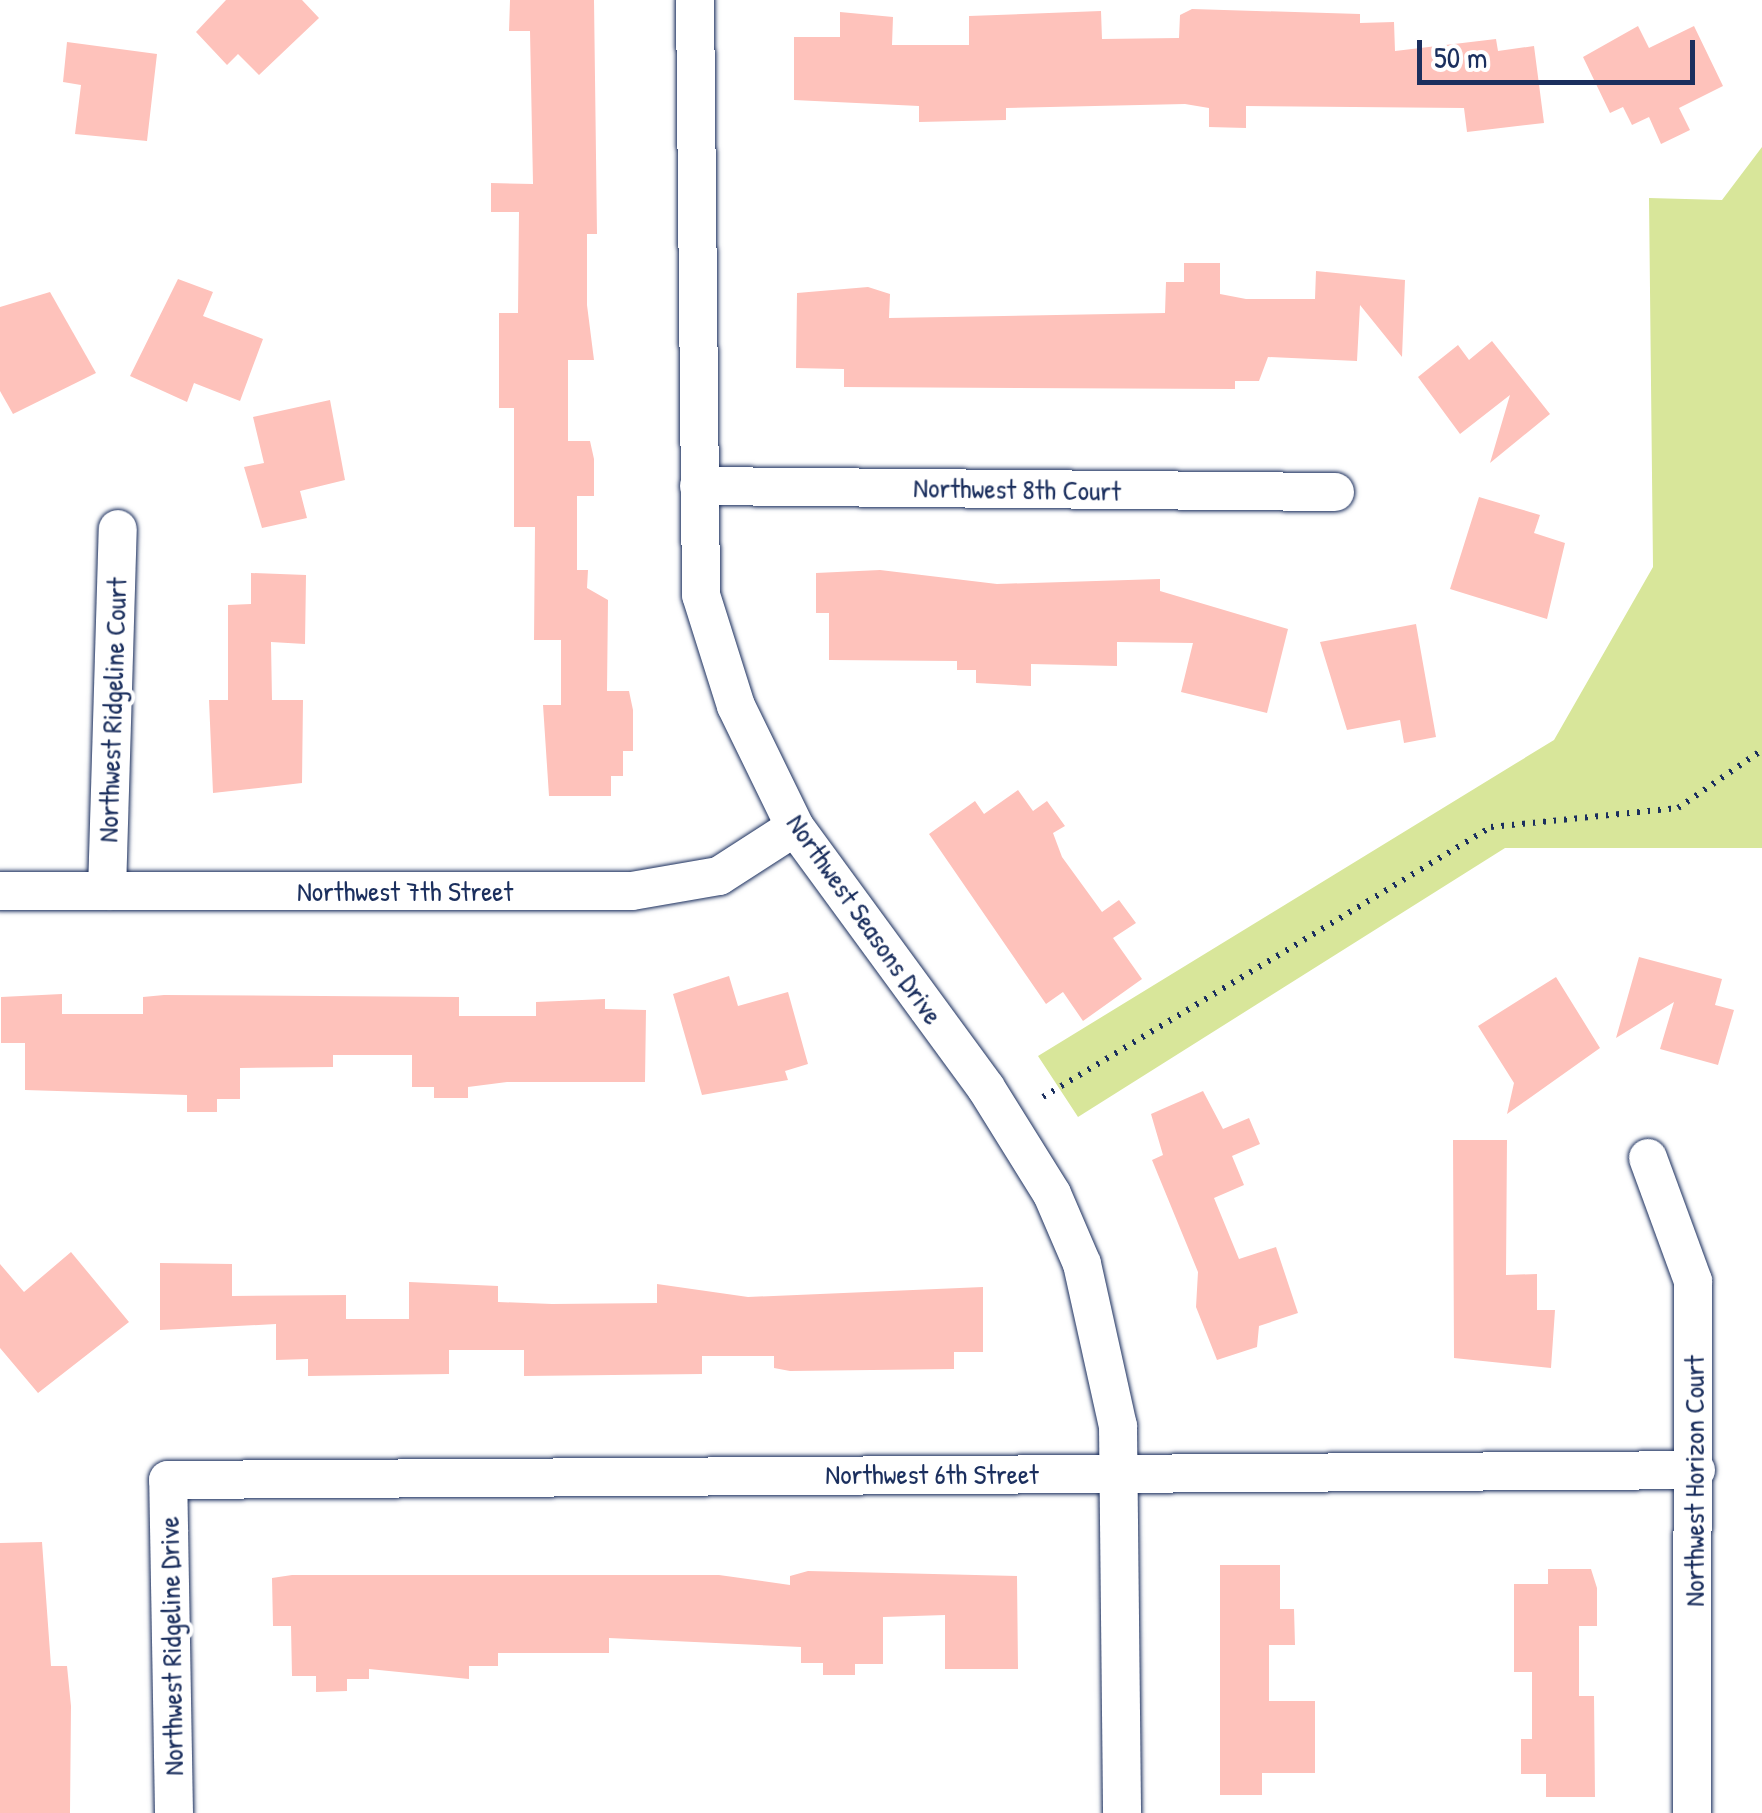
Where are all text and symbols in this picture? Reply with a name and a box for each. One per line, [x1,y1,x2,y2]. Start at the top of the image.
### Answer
scale bar [1422,20,1700,82]
text: 50 m [1434,37,1487,77]
street label: Northwest 8th Court [913,470,1121,508]
street label: Northwest Ridgeline Court [91,577,133,843]
street label: Northwest Seasons Drive [780,807,950,1031]
street label: Northwest 7th Street [297,874,513,908]
street label: Northwest Horizon Court [1677,1355,1711,1607]
street label: Northwest 6th Street [825,1457,1039,1491]
street label: Northwest Ridgeline Drive [152,1516,190,1776]

